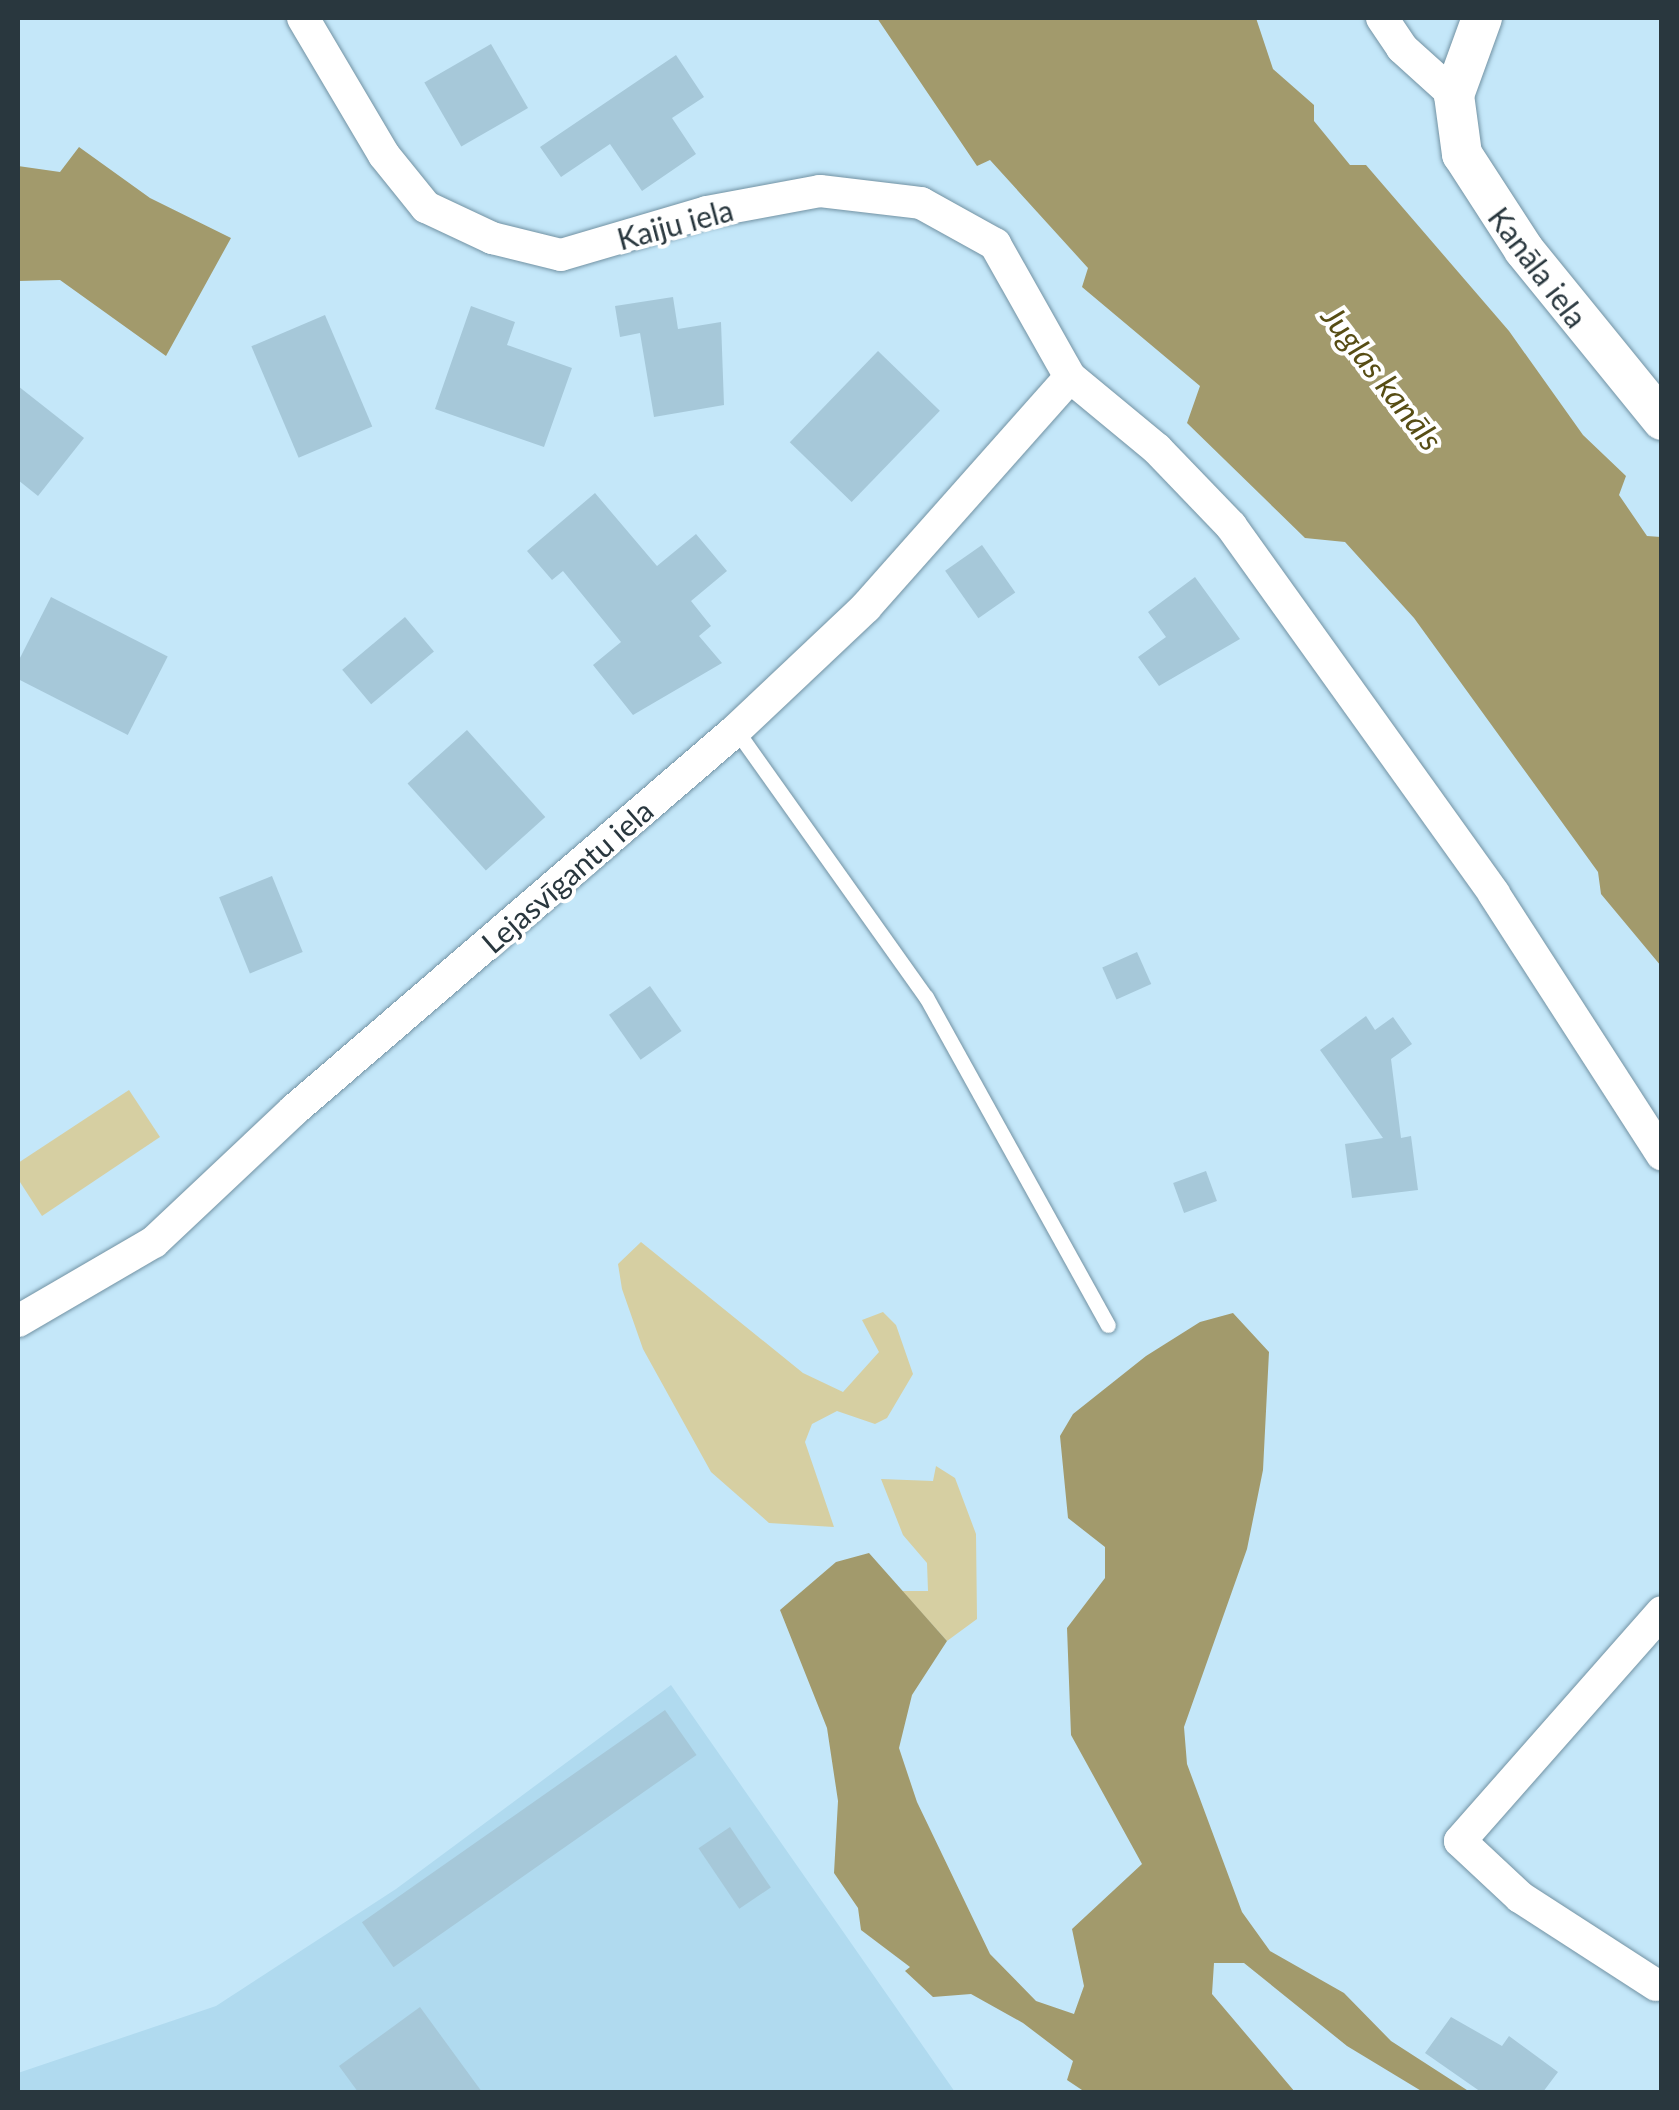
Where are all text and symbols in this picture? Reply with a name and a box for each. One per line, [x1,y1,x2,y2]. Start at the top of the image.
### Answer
street label: Kaiju iela [613,191,737,257]
street label: Kanāla iela [1481,200,1595,334]
water label: Juglas kanāls [1314,298,1450,458]
street label: Lejasvīgantu iela [474,792,660,960]

